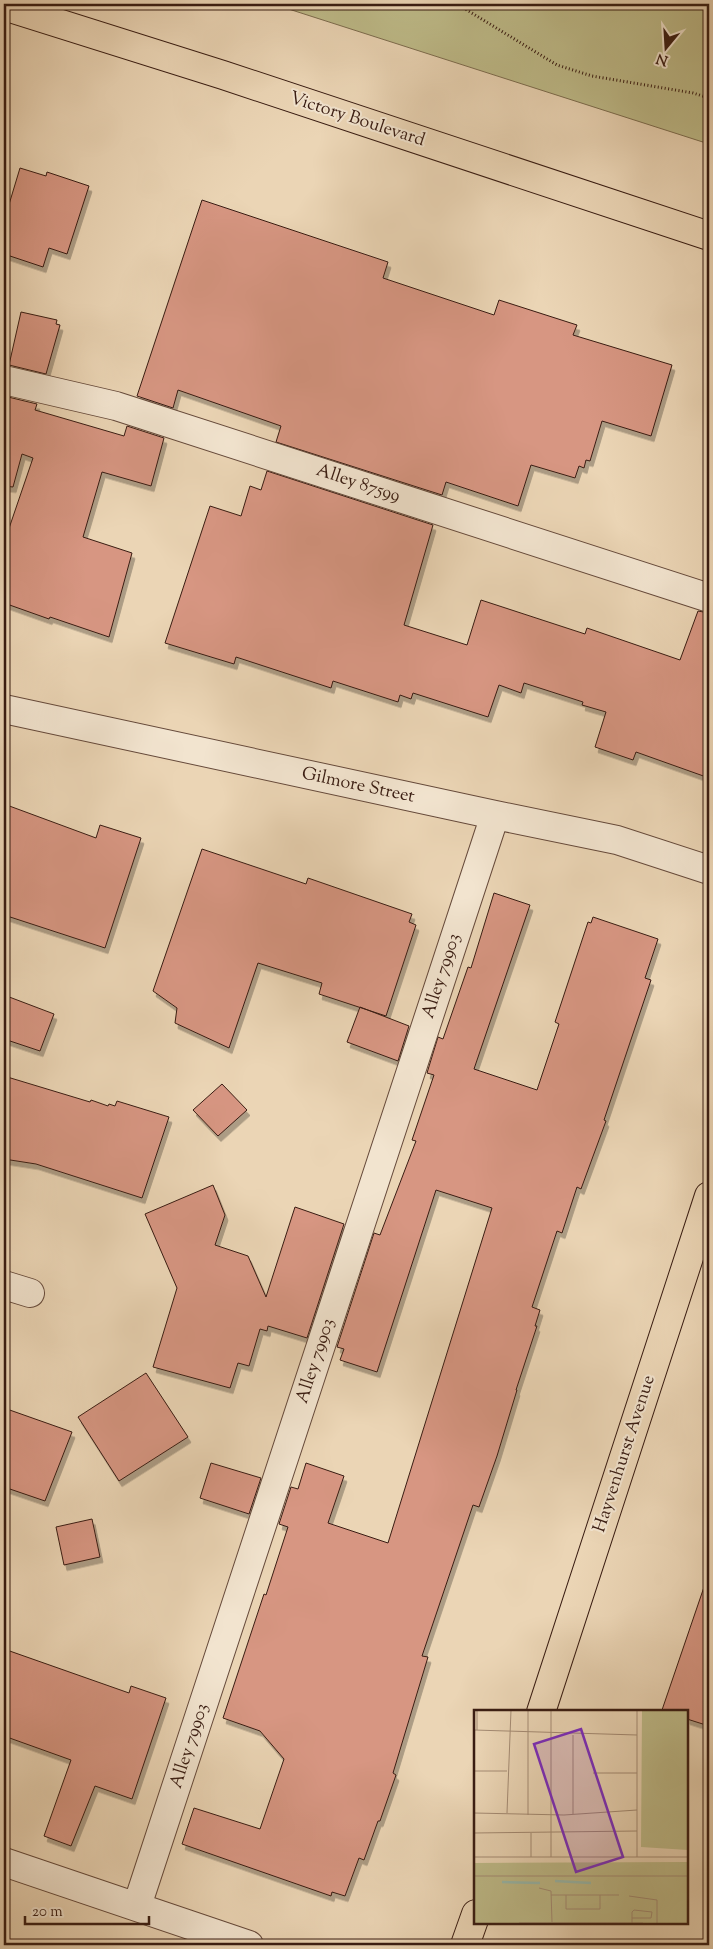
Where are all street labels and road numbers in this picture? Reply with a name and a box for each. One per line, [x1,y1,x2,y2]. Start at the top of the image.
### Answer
street label: Victory Boulevard [286,86,428,154]
street label: Alley 87599 [313,458,404,510]
street label: Gilmore Street [299,761,417,811]
street label: Alley 79903 [416,930,468,1022]
street label: Alley 79903 [290,1315,342,1407]
street label: Hayvenhurst Avenue [587,1372,663,1536]
street label: Alley 79903 [164,1700,216,1792]

